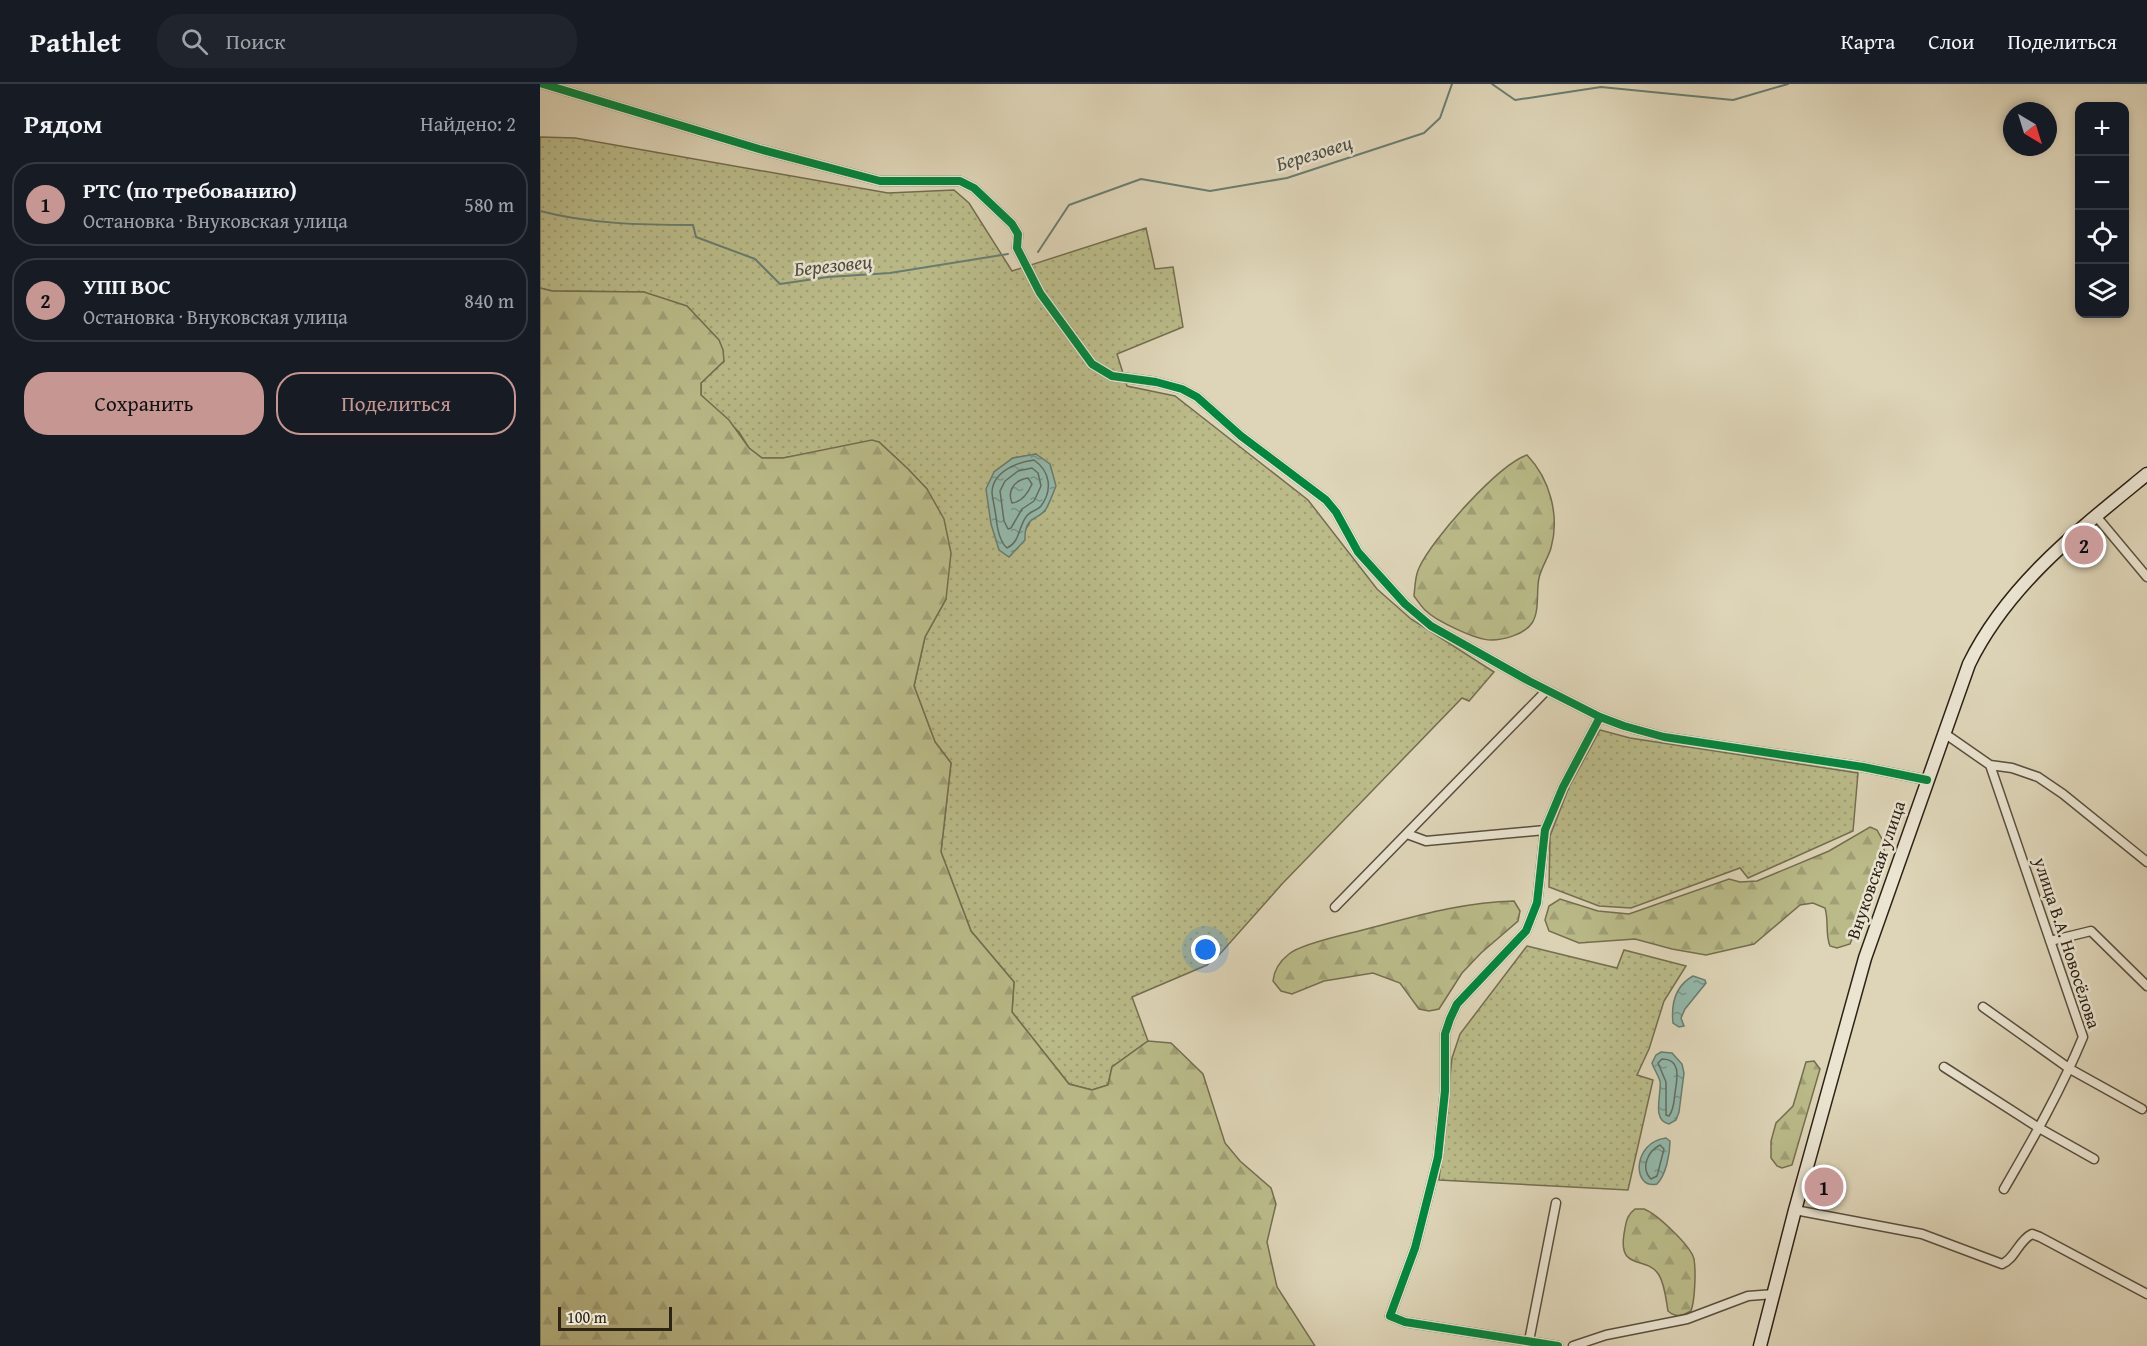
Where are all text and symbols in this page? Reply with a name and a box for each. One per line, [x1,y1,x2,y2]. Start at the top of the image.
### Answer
search box [157,14,577,68]
text: Pathlet [30,21,121,62]
icon: search [178,25,211,58]
text: Поиск [226,25,286,57]
text: Карта [1841,26,1895,57]
text: Слои [1928,26,1974,57]
text: Поделиться [2007,26,2117,57]
north arrow [2003,102,2057,156]
map controls [2075,102,2129,318]
button: + [2075,102,2129,156]
text: Рядом [24,104,102,143]
text: Найдено: 2 [420,109,516,138]
water label: Березовец [1272,127,1356,178]
button: − [2075,156,2129,210]
text: РТС (по требованию) [83,174,297,206]
text: 1 [40,190,51,219]
text: 580 m [464,190,514,219]
text: Остановка · Внуковская улица [83,206,348,235]
button: locate [2075,210,2129,264]
water label: Березовец [792,246,874,283]
button: layers [2075,264,2129,318]
text: УПП ВОС [83,270,171,302]
text: 2 [40,286,51,315]
text: 840 m [464,286,514,315]
text: Остановка · Внуковская улица [83,302,348,331]
button: Сохранить [24,372,264,435]
button: Поделиться [276,372,516,435]
pin: 2 [2064,522,2104,568]
street label: Внуковская улица [1839,797,1912,943]
street label: улица В.А. Новосёлова [2027,853,2108,1032]
your location [1191,935,1220,964]
pin: 1 [1804,1164,1844,1210]
scale bar [558,1304,672,1332]
text: 100 m [567,1305,607,1329]

